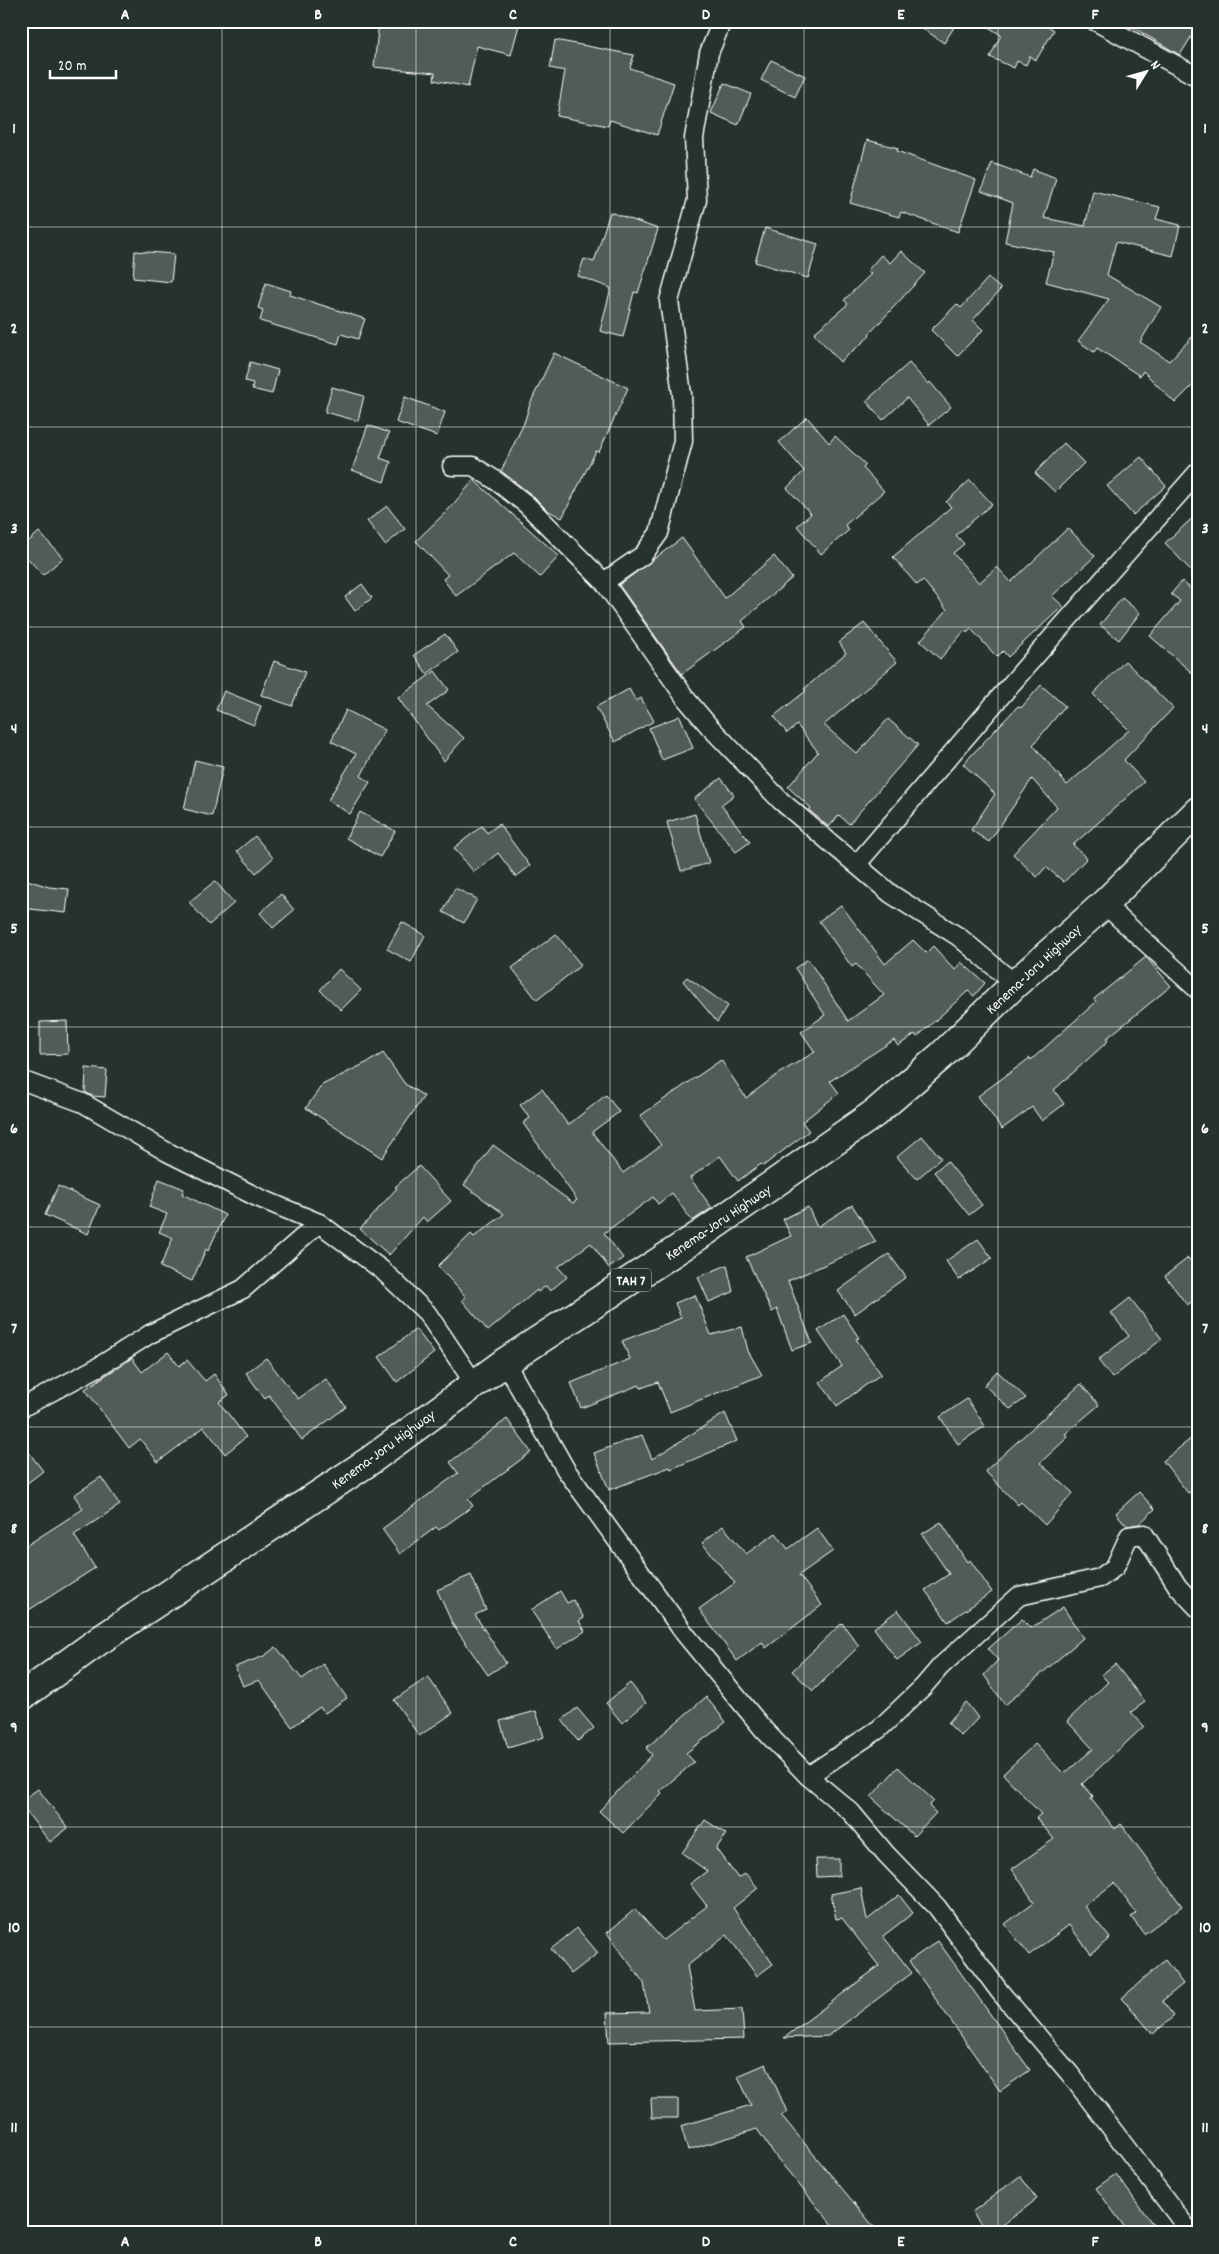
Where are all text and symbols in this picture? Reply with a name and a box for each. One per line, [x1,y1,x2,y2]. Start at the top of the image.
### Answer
text: A [121,4,130,27]
text: B [314,4,322,27]
text: C [509,4,517,27]
text: D [702,4,711,27]
text: E [897,4,905,27]
text: F [1091,4,1099,27]
scale bar [50,48,116,80]
north arrow [1122,48,1172,98]
text: 20 m [58,56,86,78]
text: N [1145,57,1165,74]
text: 1 [12,118,16,141]
text: 1 [1203,118,1207,141]
text: 2 [11,318,18,341]
text: 2 [1202,318,1209,341]
text: 3 [10,518,18,541]
text: 3 [1201,518,1209,541]
text: 4 [11,718,17,741]
text: 4 [1202,718,1208,741]
text: 5 [10,918,18,941]
text: 5 [1201,918,1209,941]
street label: Kenema-Joru Highway [982,920,1088,1021]
text: 6 [10,1118,18,1141]
text: 6 [1201,1118,1209,1141]
street label: Kenema-Joru Highway [662,1179,777,1267]
road number: TAH 7 [611,1268,651,1292]
text: 7 [11,1318,17,1341]
text: 7 [1202,1318,1208,1341]
street label: Kenema-Joru Highway [328,1405,441,1496]
text: 8 [11,1518,18,1541]
text: 8 [1202,1518,1209,1541]
text: 9 [10,1717,18,1740]
text: 9 [1201,1717,1209,1740]
text: 10 [8,1917,20,1940]
text: 10 [1199,1917,1211,1940]
text: 11 [10,2117,18,2140]
text: 11 [1201,2117,1209,2140]
text: A [121,2231,130,2254]
text: B [314,2231,322,2254]
text: C [509,2231,517,2254]
text: D [702,2231,711,2254]
text: E [897,2231,905,2254]
text: F [1091,2231,1099,2254]

